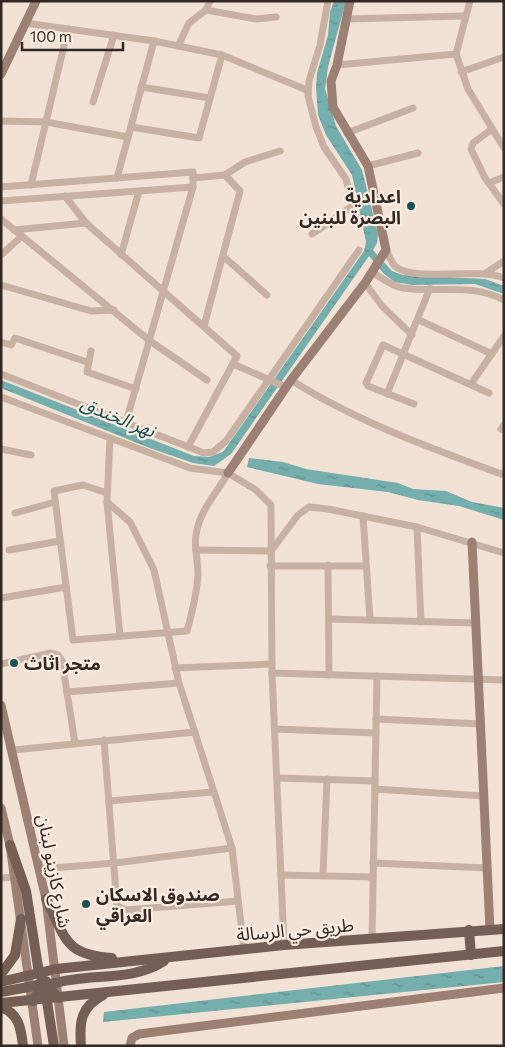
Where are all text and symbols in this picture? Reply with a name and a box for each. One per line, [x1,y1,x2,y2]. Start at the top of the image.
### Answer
scale bar [22,20,124,52]
text: 100 m [30,27,72,45]
place label: اعدادية البصرة للبنين [299,185,401,229]
marker: اعدادية البصرة للبنين [405,200,417,212]
water label: نهر الخندق [77,391,161,443]
place label: متجر اثاث [24,652,101,675]
marker: متجر اثاث [8,657,20,669]
street label: شارع كازينو لبنان [29,812,77,930]
place label: صندوق الاسكان العراقي [96,883,220,930]
marker: صندوق الاسكان العراقي [80,898,92,910]
street label: طريق حي الرسالة [235,913,355,948]

